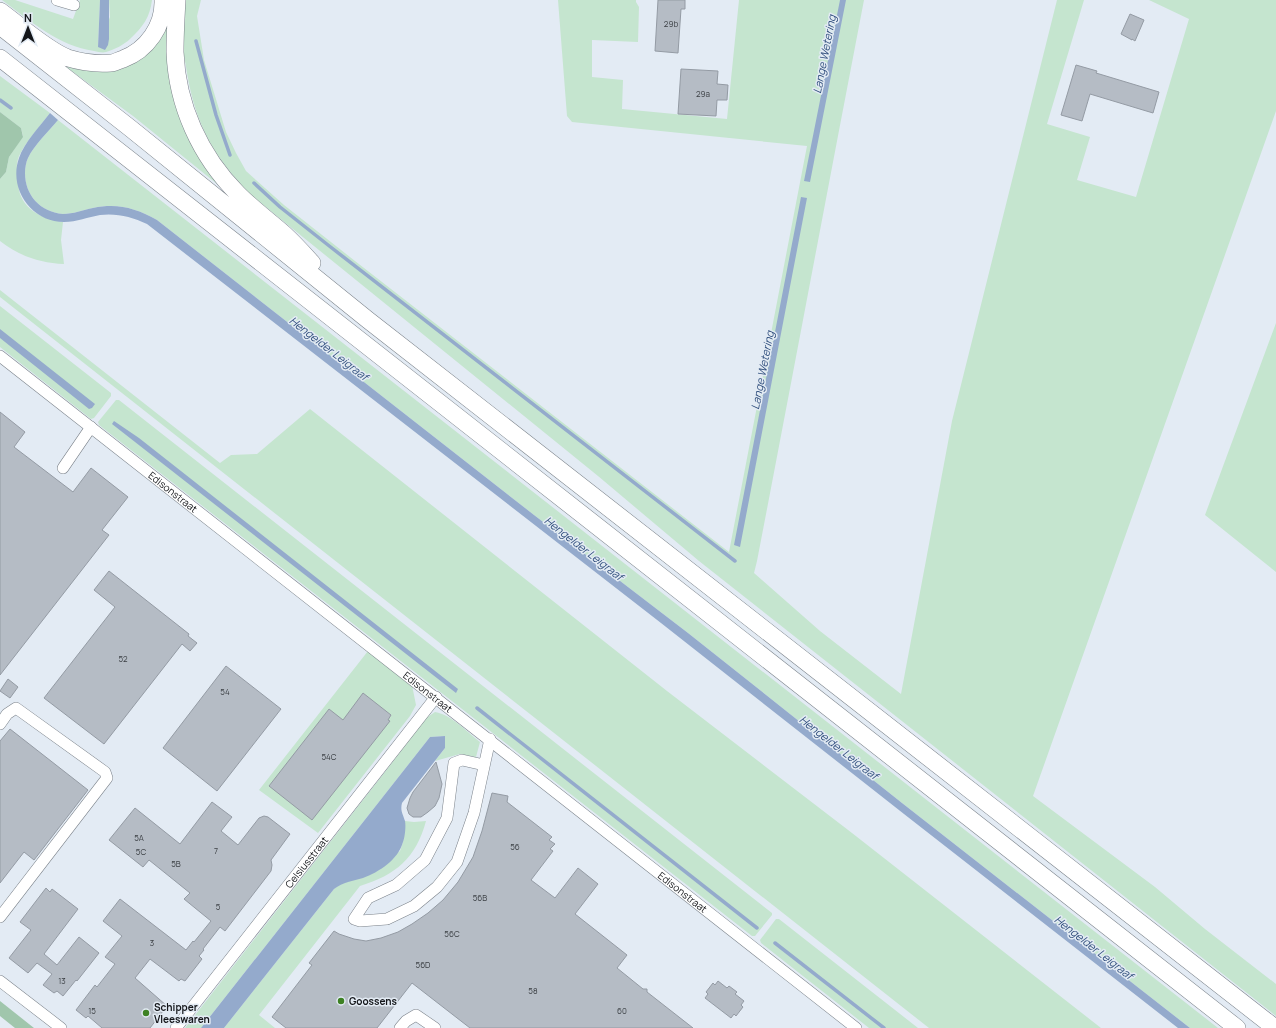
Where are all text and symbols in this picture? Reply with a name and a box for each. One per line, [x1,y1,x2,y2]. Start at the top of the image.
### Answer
north arrow [8,8,48,48]
text: N [24,10,32,25]
water label: Lange Wetering [809,12,839,95]
house number: 29b [664,18,678,29]
house number: 29a [696,88,710,99]
water label: Hengelder Leigraaf [287,313,373,385]
water label: Lange Wetering [747,328,777,411]
street label: Edisonstraat [146,468,201,516]
water label: Hengelder Leigraaf [542,513,628,585]
house number: 52 [119,653,128,664]
street label: Edisonstraat [400,668,455,716]
house number: 54 [220,686,230,697]
water label: Hengelder Leigraaf [797,712,883,784]
house number: 54C [321,751,337,762]
house number: 5A [134,832,144,843]
street label: Celsiusstraat [282,833,331,891]
house number: 56 [510,841,520,852]
house number: 7 [214,845,218,856]
house number: 5C [136,846,146,857]
house number: 5B [171,858,181,869]
street label: Edisonstraat [655,868,710,916]
house number: 56B [473,892,487,903]
house number: 5 [216,901,221,912]
water label: Hengelder Leigraaf [1052,912,1138,984]
house number: 56C [444,928,460,939]
house number: 3 [150,937,154,948]
house number: 56D [416,959,431,970]
house number: 13 [58,975,66,986]
house number: 58 [528,985,538,996]
place label: Goossens [349,994,398,1008]
marker: Goossens [336,996,346,1006]
place label: Schipper Vleeswaren [154,1000,210,1026]
house number: 15 [88,1005,96,1016]
house number: 60 [617,1005,627,1016]
marker: Schipper Vleeswaren [141,1008,151,1018]

